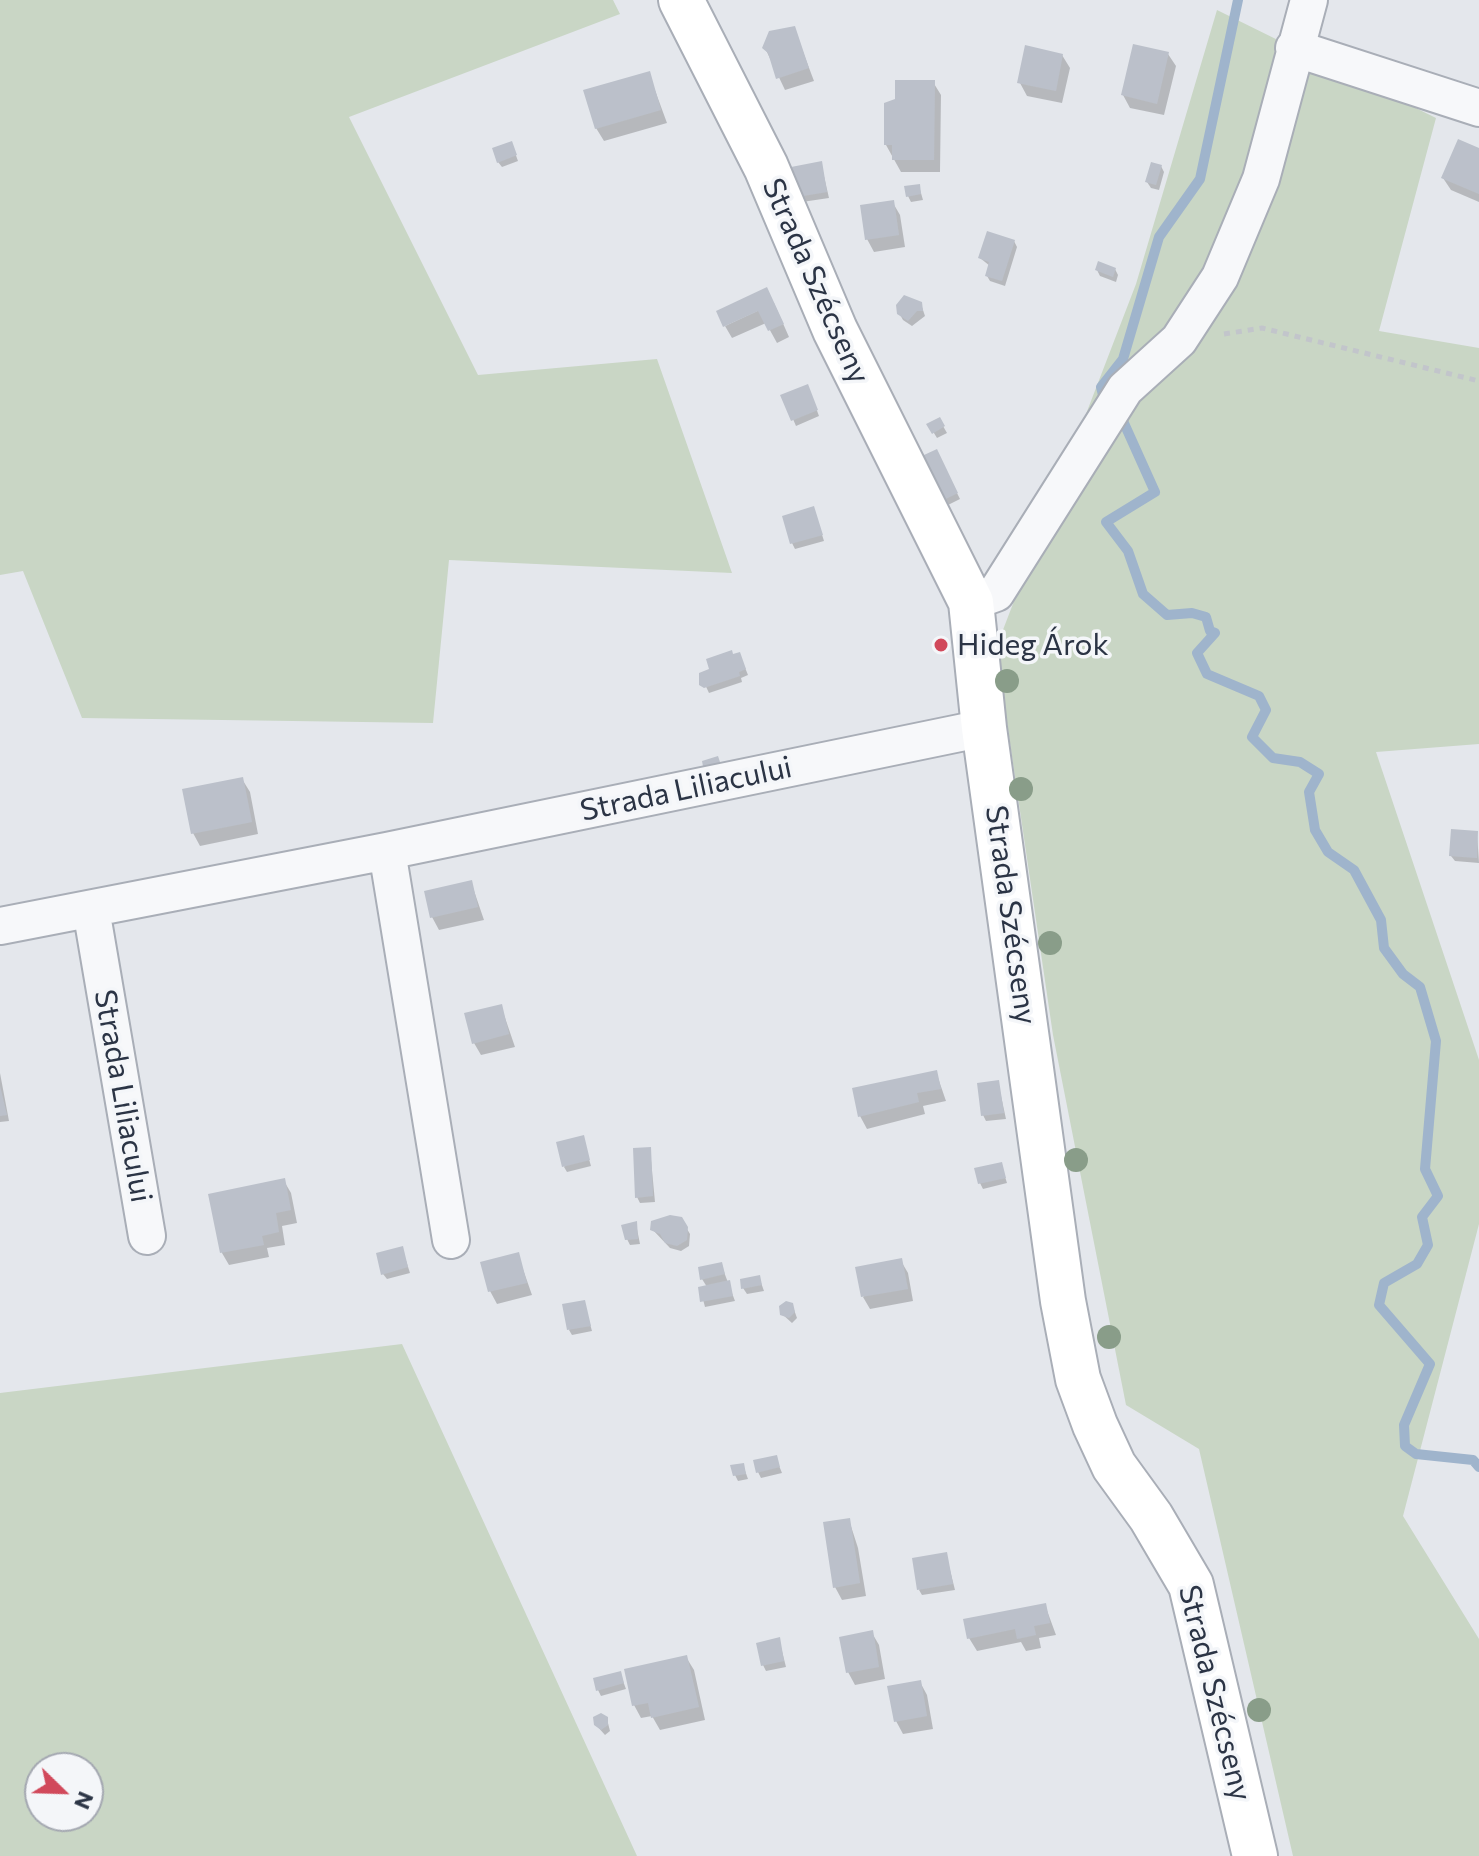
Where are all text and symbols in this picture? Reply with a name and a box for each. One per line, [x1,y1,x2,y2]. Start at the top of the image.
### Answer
street label: Strada Szécseny [755,173,877,389]
place label: Hideg Árok [957,627,1109,663]
marker: Hideg Árok [932,636,950,654]
street label: Strada Liliacului [577,749,795,829]
street label: Strada Szécseny [978,803,1044,1027]
street label: Strada Liliacului [87,987,159,1205]
street label: Strada Szécseny [1171,1582,1259,1804]
north arrow [24,1752,104,1832]
text: N [69,1788,100,1814]

